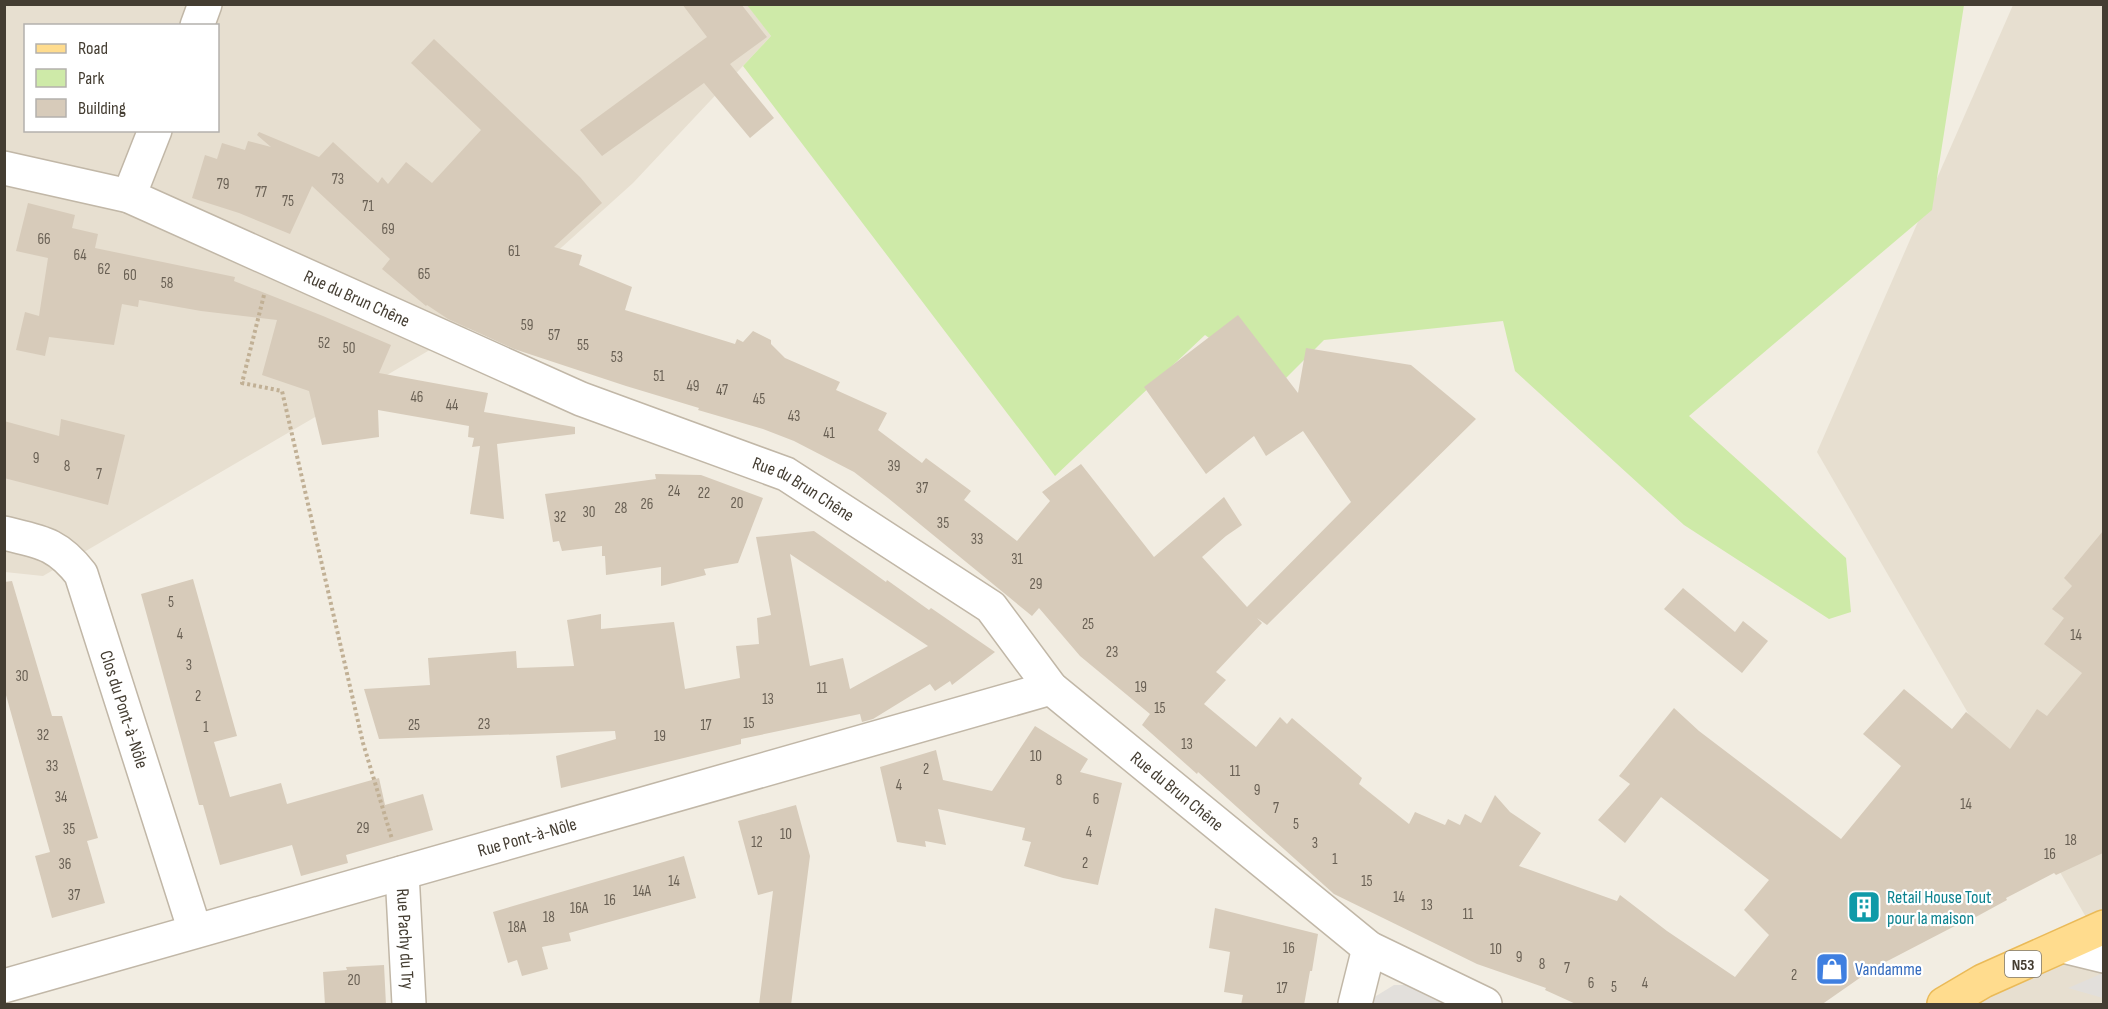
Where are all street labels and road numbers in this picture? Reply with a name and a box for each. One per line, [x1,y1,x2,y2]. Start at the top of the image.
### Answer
street label: Rue du Brun Chêne [301,266,413,332]
street label: Rue du Brun Chêne [750,453,858,526]
street label: Clos du Pont-à-Nôle [95,648,152,771]
street label: Rue du Brun Chêne [1126,747,1228,836]
street label: Rue Pont-à-Nôle [475,814,579,862]
street label: Rue Pachy du Try [392,888,418,990]
road number: N53 [2005,951,2041,977]

